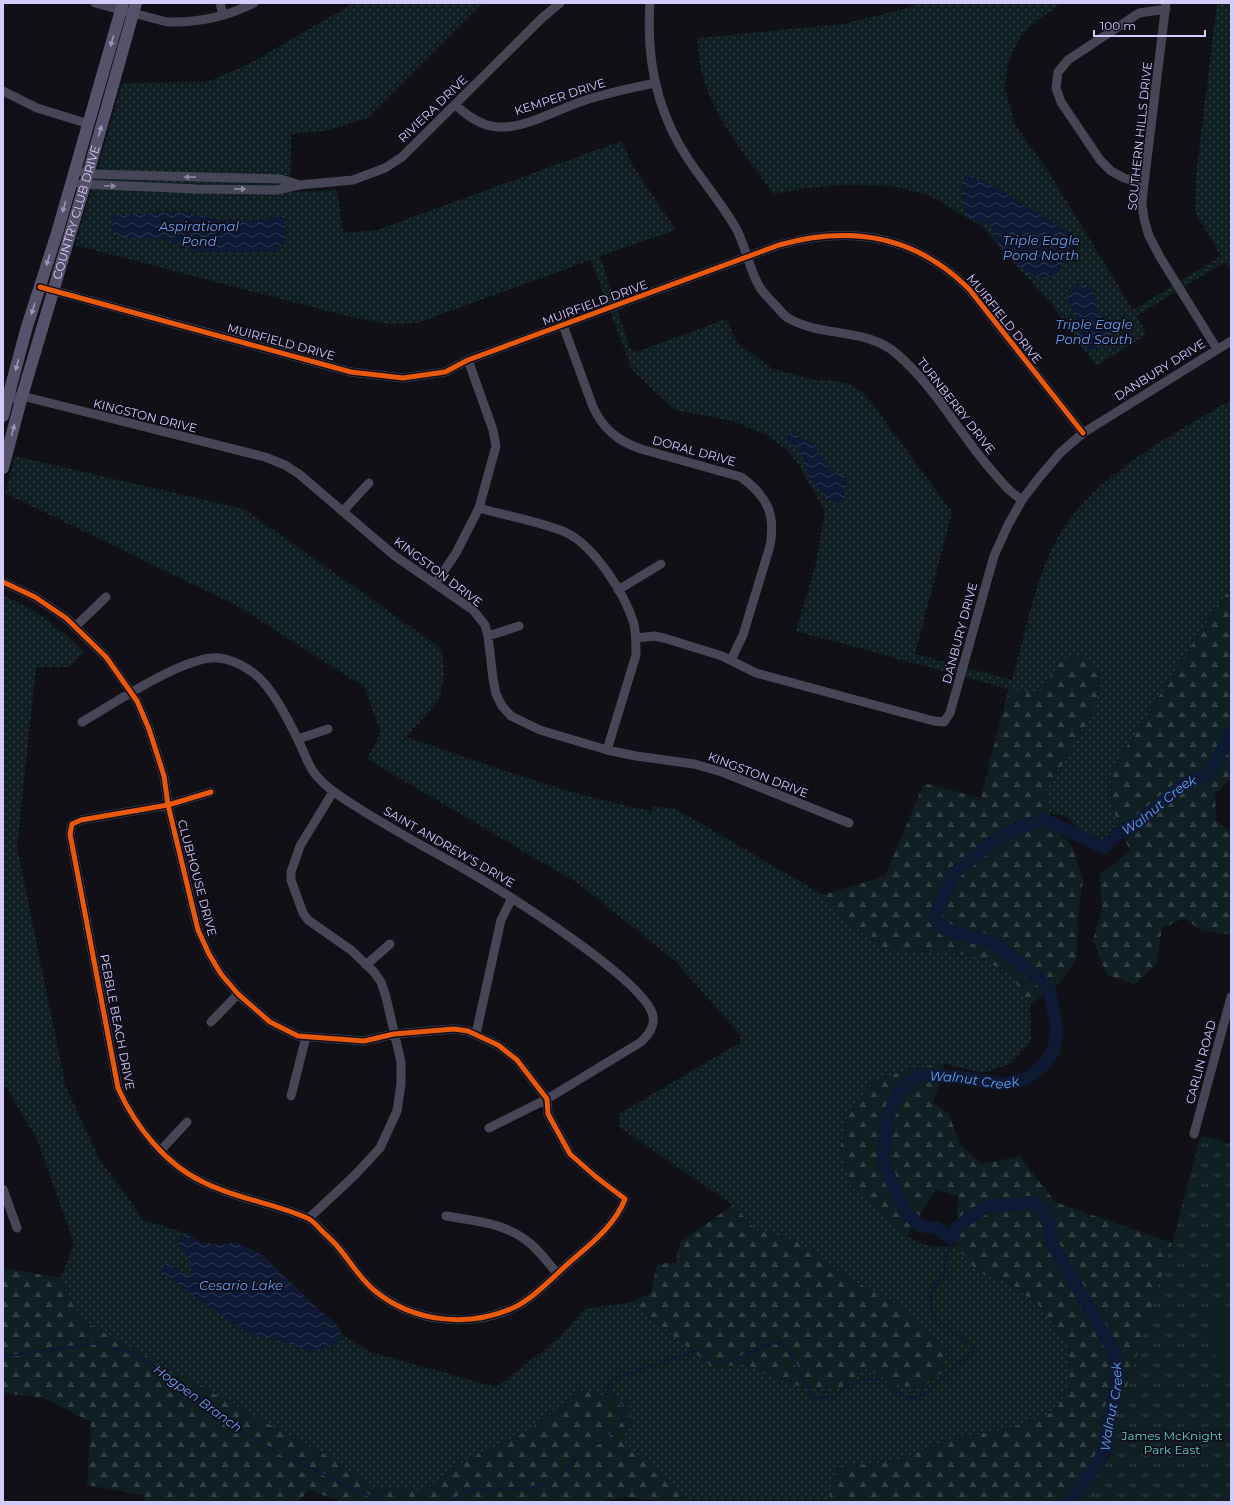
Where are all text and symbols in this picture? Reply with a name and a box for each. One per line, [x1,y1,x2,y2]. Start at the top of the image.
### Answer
scale bar [1094,12,1205,38]
text: 100 m [1100,18,1136,33]
one-way arrow [109,35,115,47]
street label: SOUTHERN HILLS DRIVE [1124,61,1155,211]
street label: RIVIERA DRIVE [395,72,470,146]
street label: KEMPER DRIVE [513,75,607,118]
one-way arrow [98,125,104,137]
street label: COUNTRY CLUB DRIVE [49,143,103,281]
one-way arrow [183,174,196,180]
one-way arrow [104,182,116,189]
one-way arrow [234,186,247,192]
one-way arrow [61,202,67,214]
water label: Aspirational Pond [158,218,239,249]
water label: Triple Eagle Pond North [1002,232,1080,263]
one-way arrow [45,255,51,267]
street label: MUIRFIELD DRIVE [964,271,1045,367]
street label: MUIRFIELD DRIVE [540,277,650,329]
one-way arrow [30,303,36,315]
water label: Triple Eagle Pond South [1055,316,1133,347]
street label: MUIRFIELD DRIVE [226,320,337,363]
street label: DANBURY DRIVE [1112,336,1208,404]
street label: TURNBERRY DRIVE [914,355,999,457]
one-way arrow [13,358,19,371]
street label: KINGSTON DRIVE [92,395,199,436]
one-way arrow [10,424,16,436]
street label: DORAL DRIVE [651,432,737,469]
street label: KINGSTON DRIVE [391,534,485,610]
street label: DANBURY DRIVE [939,581,980,685]
street label: KINGSTON DRIVE [706,748,811,801]
water label: Walnut Creek [1119,771,1199,838]
street label: SAINT ANDREW'S DRIVE [381,803,517,890]
street label: CLUBHOUSE DRIVE [175,818,220,938]
street label: PEBBLE BEACH DRIVE [97,953,138,1091]
street label: CARLIN ROAD [1182,1018,1219,1105]
water label: Walnut Creek [929,1068,1022,1092]
water label: Cesario Lake [199,1277,283,1293]
water label: Walnut Creek [1097,1360,1125,1452]
water label: Hogpen Branch [151,1361,245,1435]
park label: James McKnight Park East [1120,1428,1223,1457]

